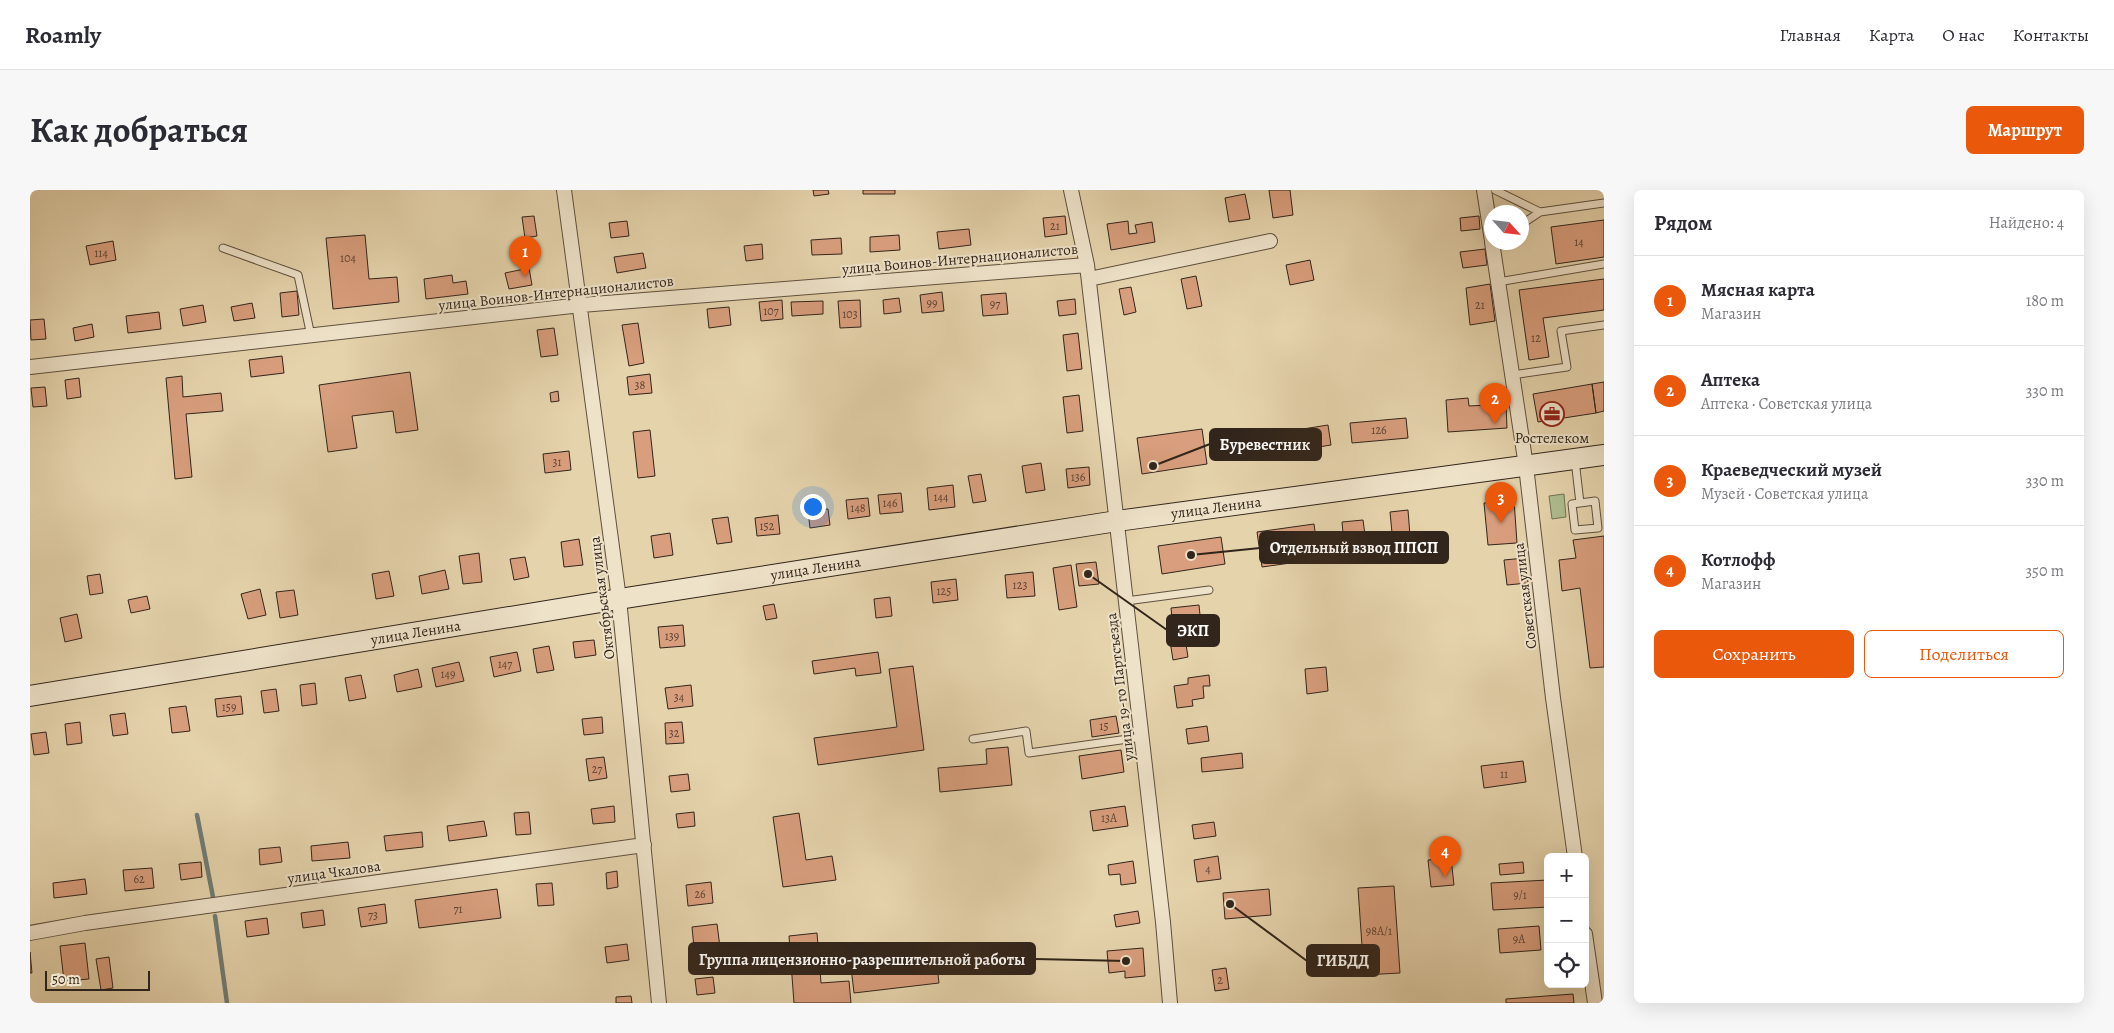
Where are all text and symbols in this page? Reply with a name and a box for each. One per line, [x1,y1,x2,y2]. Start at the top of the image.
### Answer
text: Roamly [25,19,101,51]
text: Главная [1780,23,1841,47]
text: Карта [1869,23,1914,47]
text: О нас [1942,23,1985,47]
text: Контакты [2013,23,2089,47]
text: Как добраться [30,106,248,154]
button: Маршрут [1966,106,2084,154]
north arrow [1484,205,1529,250]
text: Рядом [1654,209,1712,237]
text: Найдено: 4 [1989,212,2064,234]
house number: 21 [1050,218,1060,234]
house number: 14 [1574,234,1584,250]
pin: 1 [509,236,541,277]
street label: улица Воинов-Интернационалистов [840,239,1079,279]
house number: 114 [94,245,108,261]
house number: 104 [340,250,357,266]
street label: улица Воинов-Интернационалистов [436,271,675,315]
text: Мясная карта [1701,277,1815,303]
text: 1 [1667,290,1673,312]
text: 180 m [2026,290,2064,312]
house number: 99 [927,295,937,311]
house number: 97 [990,296,1001,312]
house number: 21 [1475,297,1485,313]
house number: 107 [763,303,780,319]
text: Магазин [1701,303,1761,325]
house number: 103 [842,306,858,322]
house number: 12 [1531,330,1541,346]
text: Аптека [1701,367,1760,393]
house number: 38 [635,377,646,393]
text: 2 [1666,380,1674,402]
text: 330 m [2026,380,2064,402]
pin: 2 [1479,383,1511,424]
text: Аптека · Советская улица [1701,393,1872,415]
office icon: Ростелеком [1539,401,1565,427]
house number: 126 [1371,422,1387,438]
place label: Ростелеком [1515,428,1589,448]
callout: Буревестник [1210,429,1321,460]
text: Буревестник [1220,434,1311,456]
house number: 31 [552,454,562,470]
text: Краеведческий музей [1701,457,1882,483]
house number: 136 [1071,469,1086,485]
text: 3 [1667,470,1673,492]
text: 330 m [2026,470,2064,492]
pin: 3 [1485,482,1517,523]
text: Музей · Советская улица [1701,483,1868,505]
house number: 144 [934,489,949,505]
street label: улица Ленина [1169,492,1263,524]
your location [800,494,826,520]
house number: 146 [882,495,898,511]
house number: 148 [850,500,866,516]
house number: 152 [760,518,775,534]
callout: Отдельный взвод ППСП [1260,532,1448,563]
street label: Октябрьская улица [585,535,619,661]
text: Отдельный взвод ППСП [1270,537,1439,559]
street label: Советская улица [1509,542,1541,650]
text: Котлофф [1701,547,1775,573]
street label: улица Ленина [768,551,862,585]
text: 4 [1666,560,1674,582]
text: 350 m [2025,560,2064,582]
text: Магазин [1701,573,1761,595]
house number: 123 [1013,577,1027,593]
house number: 125 [937,583,951,599]
street label: улица 19-го Партсъезда [1101,612,1139,763]
street label: улица Ленина [368,615,462,650]
callout: ЭКП [1167,615,1219,646]
text: ЭКП [1177,620,1209,642]
house number: 139 [665,628,679,644]
button: Сохранить [1654,630,1854,678]
button: Поделиться [1864,630,2064,678]
house number: 147 [498,656,513,672]
house number: 149 [440,666,456,682]
house number: 34 [674,689,685,705]
house number: 159 [222,699,236,715]
house number: 15 [1099,718,1109,734]
house number: 32 [669,725,680,741]
house number: 27 [592,761,603,777]
house number: 11 [1500,766,1508,782]
house number: 13А [1101,810,1118,826]
pin: 4 [1429,836,1461,877]
map controls [1544,853,1589,988]
button: + [1544,853,1589,898]
street label: улица Чкалова [285,856,382,889]
house number: 4 [1205,861,1211,877]
house number: 62 [133,871,145,887]
house number: 26 [694,886,706,902]
house number: 9/1 [1513,887,1527,903]
button: − [1544,898,1589,943]
house number: 71 [453,901,463,917]
house number: 73 [368,907,378,923]
house number: 98А/1 [1366,923,1392,939]
house number: 9А [1513,931,1526,947]
callout: Группа лицензионно-разрешительной работы [689,943,1035,974]
button: locate [1544,943,1589,988]
callout: ГИБДД [1307,945,1379,976]
text: Группа лицензионно-разрешительной работы [699,949,1025,971]
text: ГИБДД [1317,950,1369,972]
scale bar [45,968,150,991]
text: 50 m [52,970,80,989]
house number: 2 [1217,972,1223,988]

